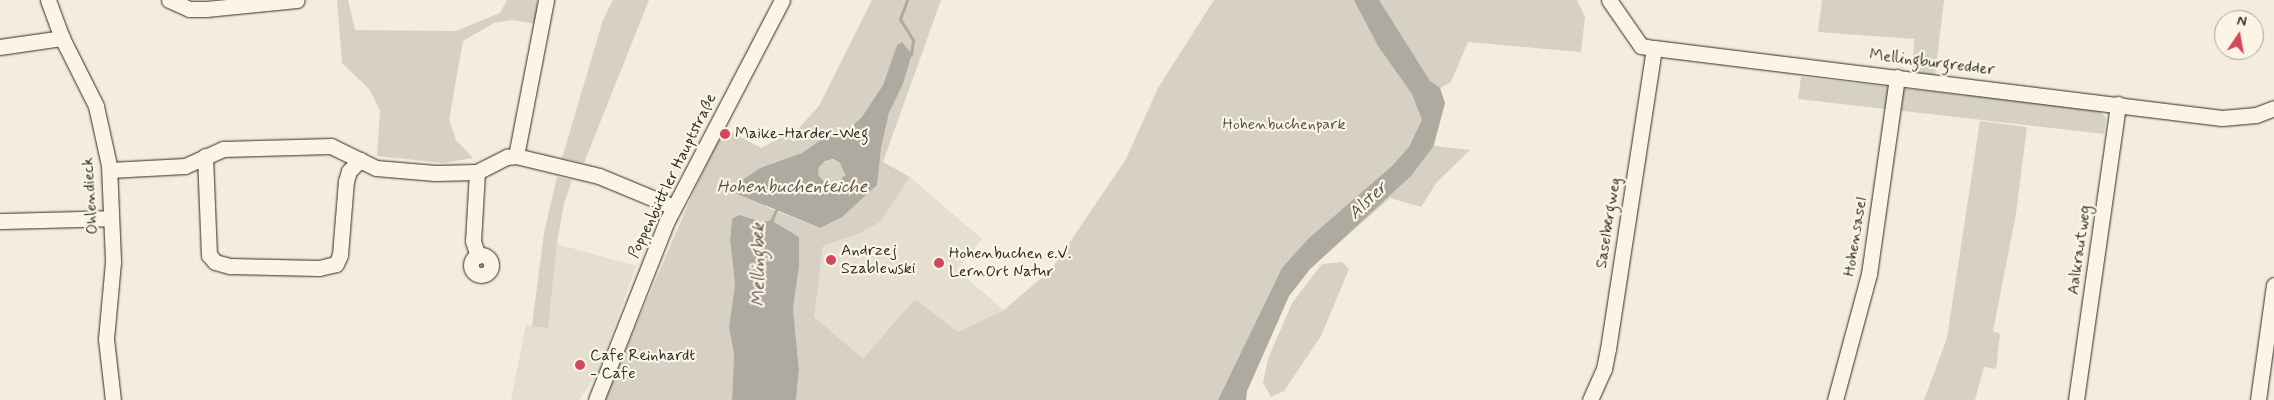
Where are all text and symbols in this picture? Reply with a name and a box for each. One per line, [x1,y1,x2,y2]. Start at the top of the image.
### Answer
north arrow [2214,10,2264,60]
text: N [2235,12,2248,31]
street label: Mellingburgredder [1868,46,1996,80]
street label: Poppenbüttler Hauptstraße [625,91,721,261]
park label: Hohenbuchenpark [1222,115,1346,135]
place label: Maike-Harder-Weg [735,124,868,144]
marker: Maike-Harder-Weg [719,128,731,140]
street label: Ohlendieck [79,157,103,235]
water label: Hohenbuchenteiche [717,176,867,198]
street label: Saselbergweg [1592,176,1626,270]
water label: Alster [1344,178,1392,224]
street label: Hohensasel [1840,196,1872,278]
street label: Aalkrautweg [2064,204,2096,296]
water label: Mellingbek [748,223,770,307]
place label: Andrzej Szablewski [841,241,915,279]
place label: Hohenbuchen e.V. LernOrt Natur [949,244,1072,282]
marker: Andrzej Szablewski [825,254,837,266]
marker: Hohenbuchen e.V. LernOrt Natur [933,257,945,269]
place label: Cafe Reinhardt - Cafe [590,346,694,384]
marker: Cafe Reinhardt - Cafe [574,359,586,371]

